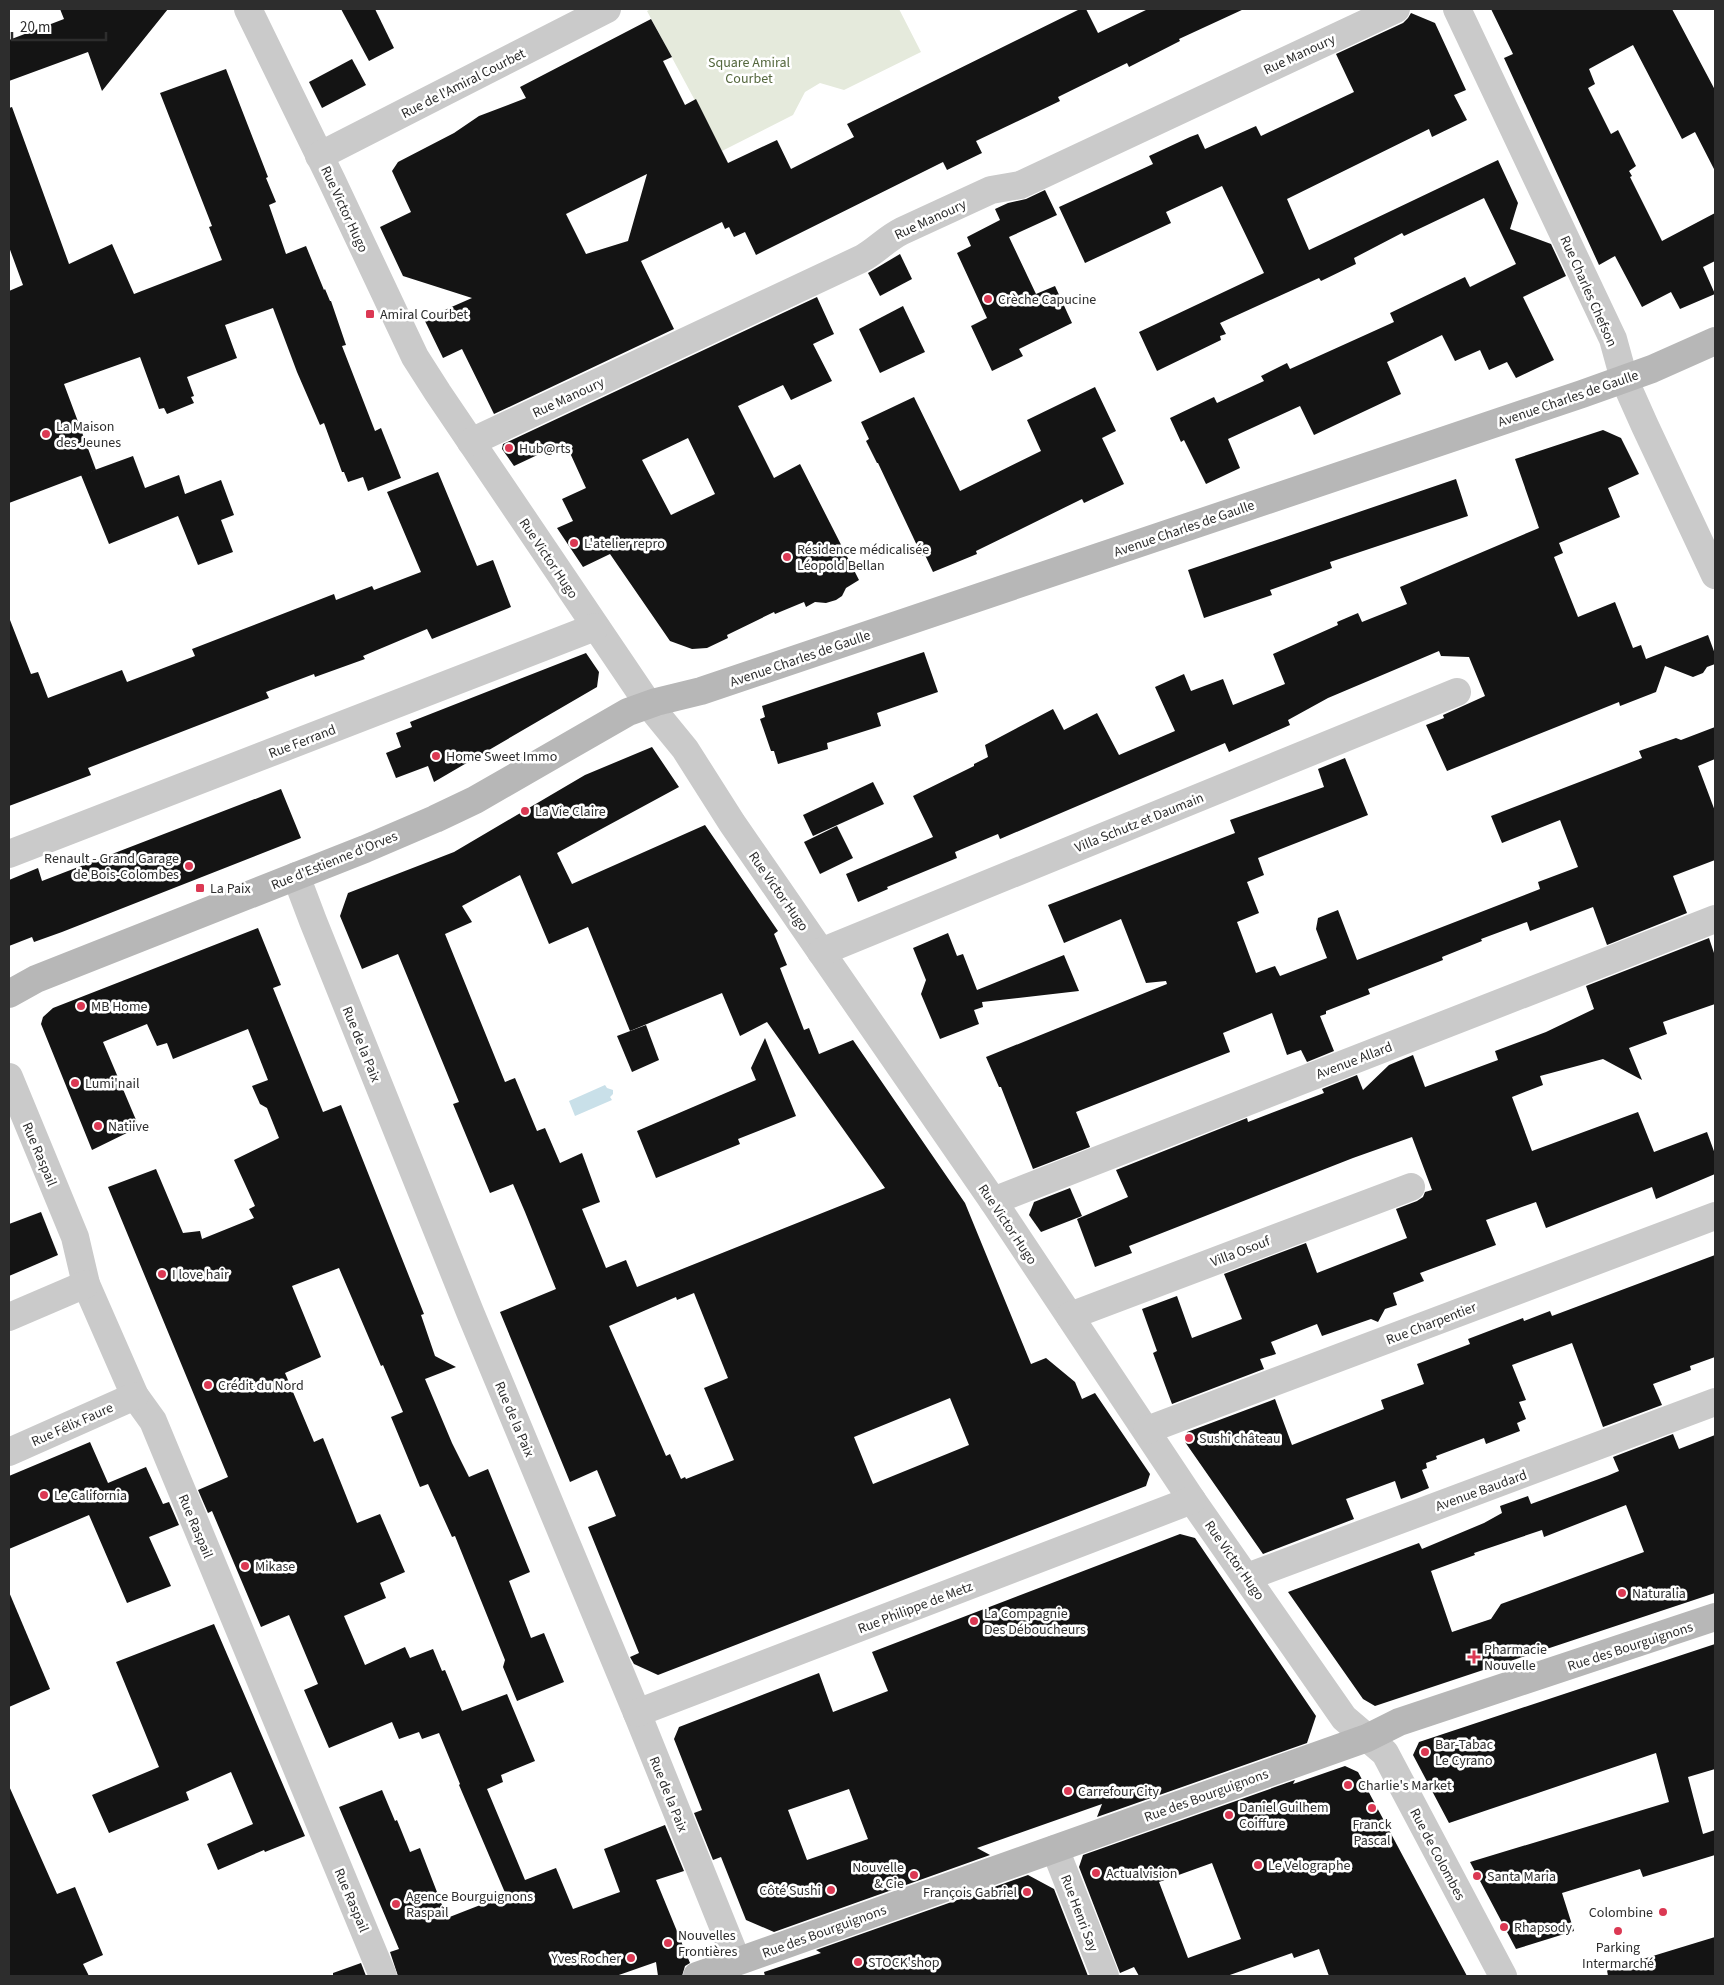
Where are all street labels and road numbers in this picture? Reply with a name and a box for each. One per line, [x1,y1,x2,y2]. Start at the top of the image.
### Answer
street label: Rue Manoury [1260,29,1339,80]
street label: Rue de l'Amiral Courbet [398,44,529,124]
street label: Rue Victor Hugo [315,163,373,256]
street label: Rue Manoury [891,194,970,245]
street label: Rue Charles Chefson [1555,233,1622,350]
street label: Avenue Charles de Gaulle [1495,365,1641,432]
street label: Rue Manoury [529,372,608,423]
street label: Avenue Charles de Gaulle [1111,495,1257,562]
street label: Rue Victor Hugo [514,514,583,603]
street label: Avenue Charles de Gaulle [727,625,873,692]
street label: Rue Ferrand [266,720,339,764]
street label: Villa Schutz et Daumain [1072,788,1207,858]
street label: Rue d'Estienne d'Orves [268,826,401,895]
street label: Rue Victor Hugo [743,848,813,935]
street label: Rue de la Paix [337,1003,386,1086]
street label: Avenue Allard [1313,1037,1395,1085]
street label: Rue Raspail [17,1119,62,1190]
street label: Rue Victor Hugo [973,1180,1042,1269]
street label: Villa Osouf [1208,1231,1274,1272]
street label: Rue Charpentier [1383,1297,1480,1350]
street label: Rue de la Paix [489,1379,539,1461]
street label: Rue Félix Faure [28,1398,117,1452]
street label: Avenue Baudard [1433,1465,1530,1517]
street label: Rue Raspail [173,1491,218,1562]
street label: Rue Victor Hugo [1199,1517,1269,1604]
street label: Rue Philippe de Metz [855,1577,976,1639]
street label: Rue des Bourguignons [1565,1617,1696,1677]
street label: Rue de la Paix [644,1753,693,1836]
street label: Rue des Bourguignons [1141,1764,1271,1828]
street label: Rue de Colombes [1404,1805,1470,1904]
street label: Rue Raspail [329,1865,374,1936]
street label: Rue Henri Say [1055,1872,1103,1955]
street label: Rue des Bourguignons [759,1900,889,1964]

